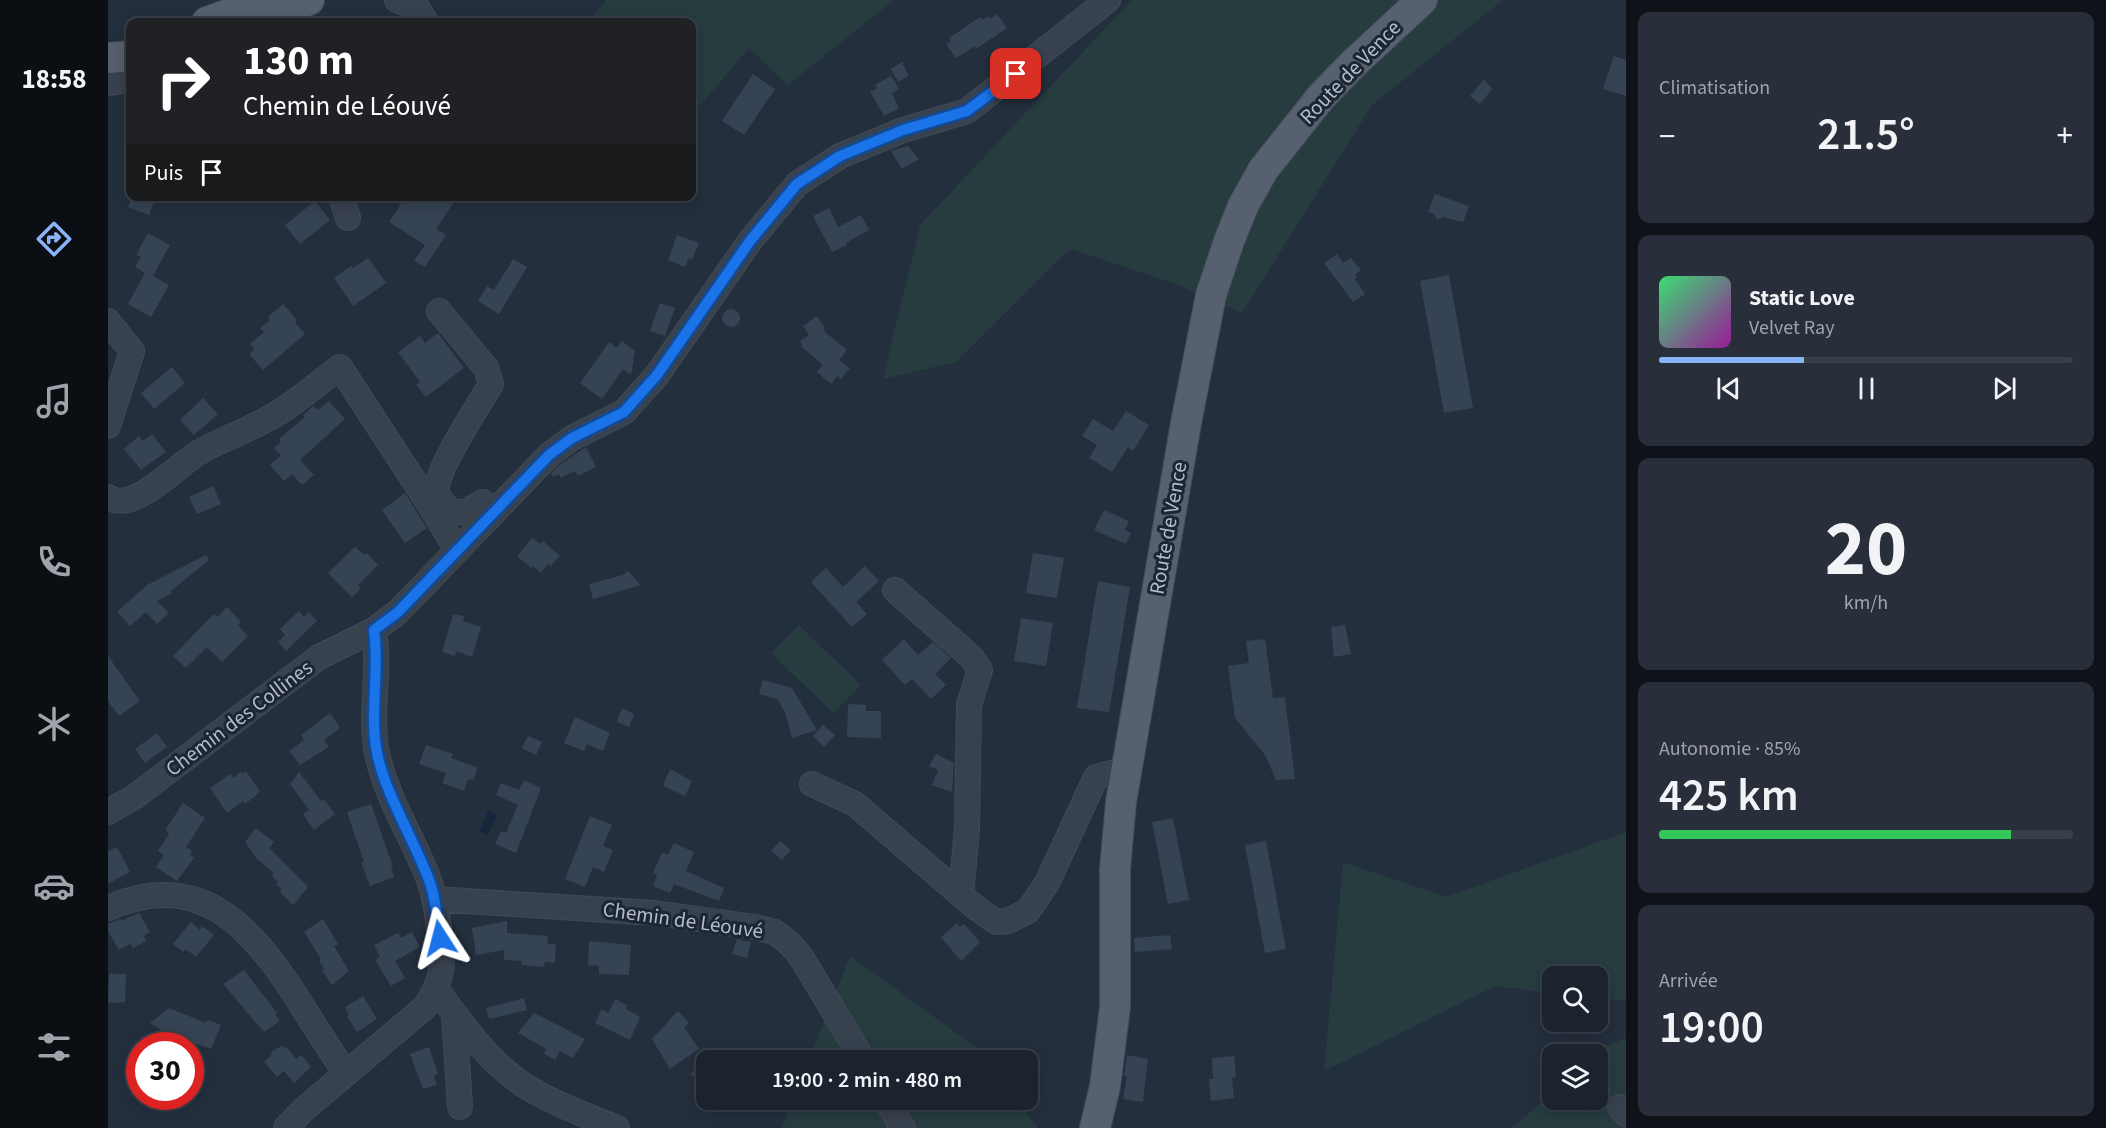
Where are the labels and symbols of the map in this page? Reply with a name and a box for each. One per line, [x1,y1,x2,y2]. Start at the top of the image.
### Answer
street label: Route de Vence [1293,13,1407,131]
pin [990,48,1041,99]
street label: Route de Vence [1142,459,1194,597]
street label: Chemin des Collines [159,653,319,783]
street label: Chemin de Léouvé [601,894,765,946]
position arrow [408,906,472,970]
speed limit sign: 30 [126,1032,204,1110]

